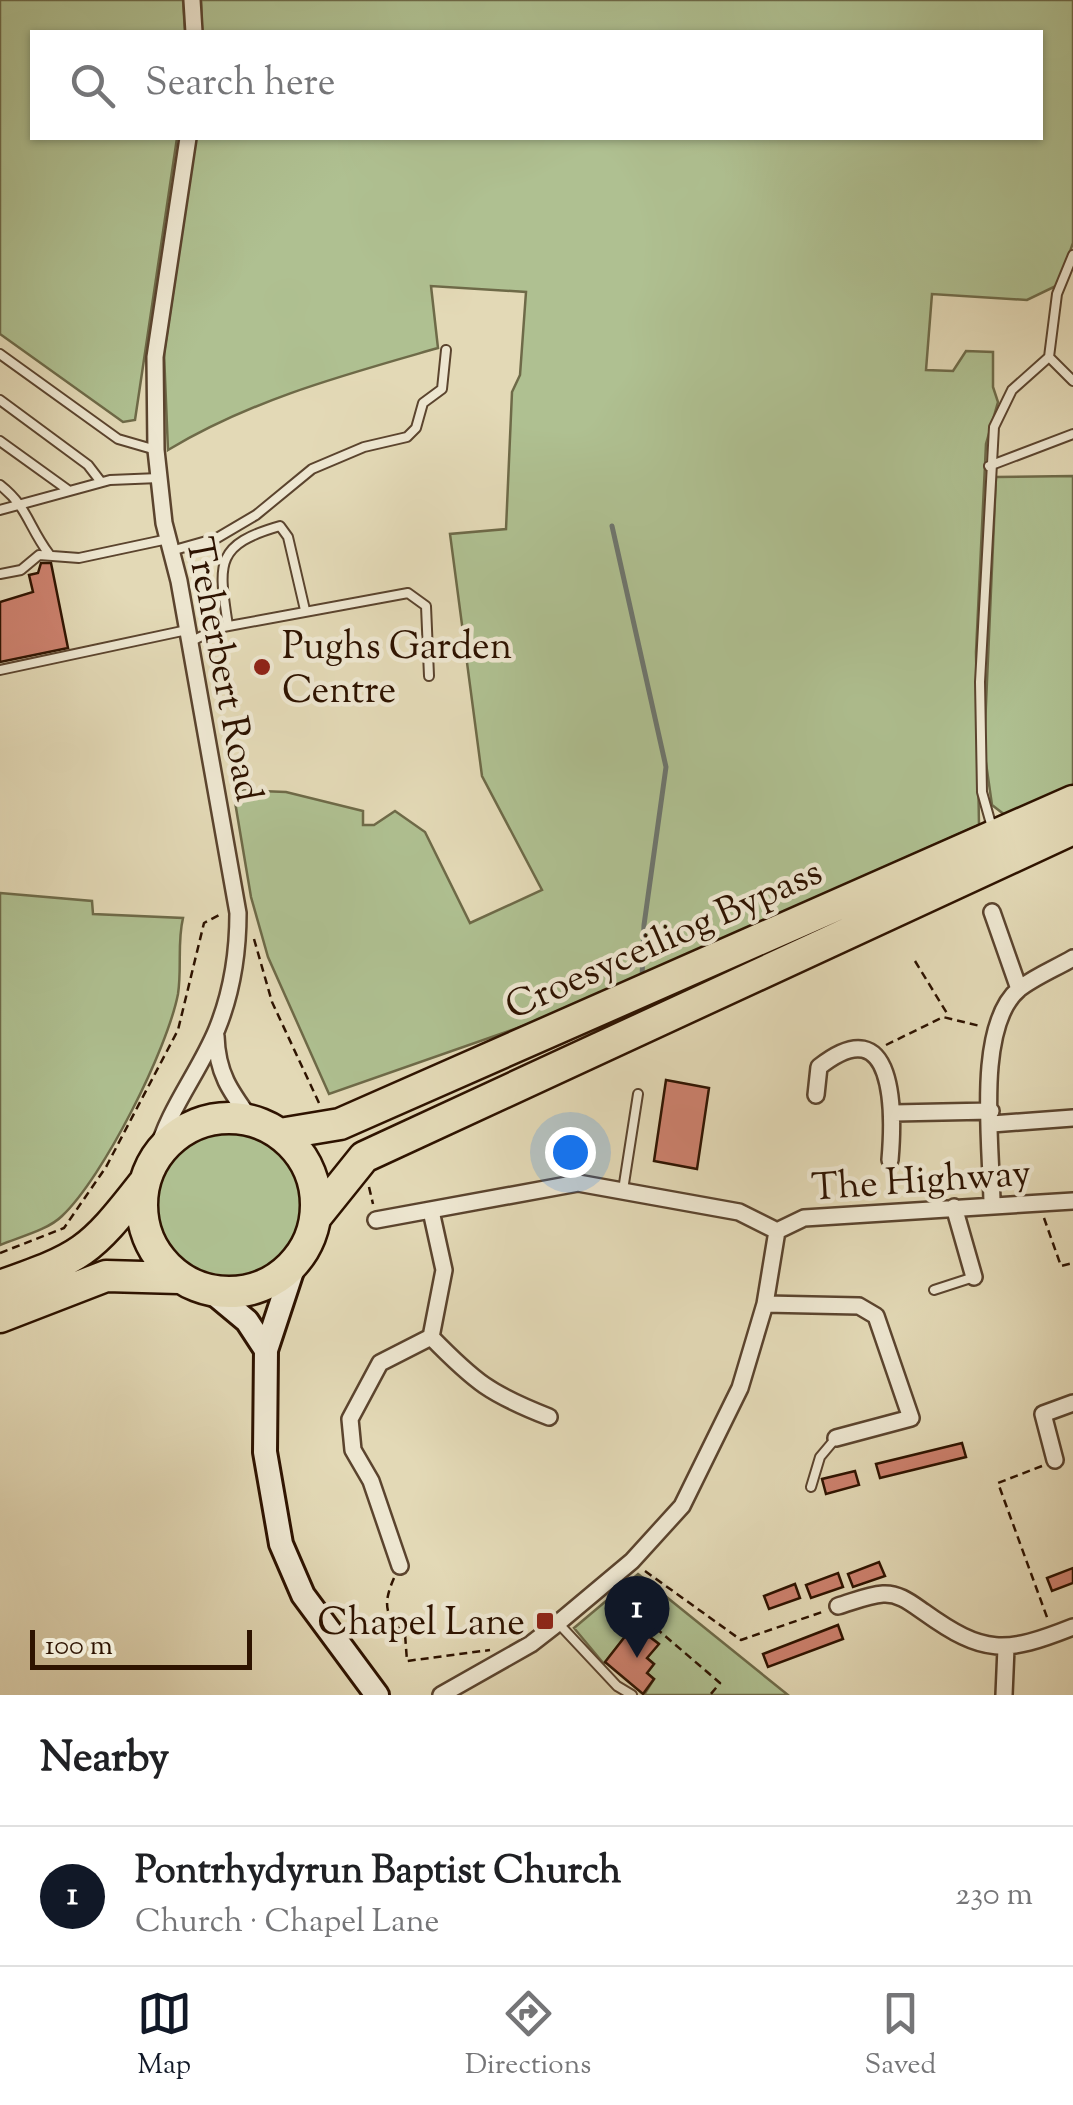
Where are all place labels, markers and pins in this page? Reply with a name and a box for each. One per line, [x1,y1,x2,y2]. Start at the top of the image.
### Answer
place label: Pughs Garden Centre [282,622,512,720]
marker: Pughs Garden Centre [251,656,273,678]
pin: 1 [604,1576,670,1658]
place label: Chapel Lane [317,1598,525,1652]
marker: Chapel Lane [534,1610,556,1632]

